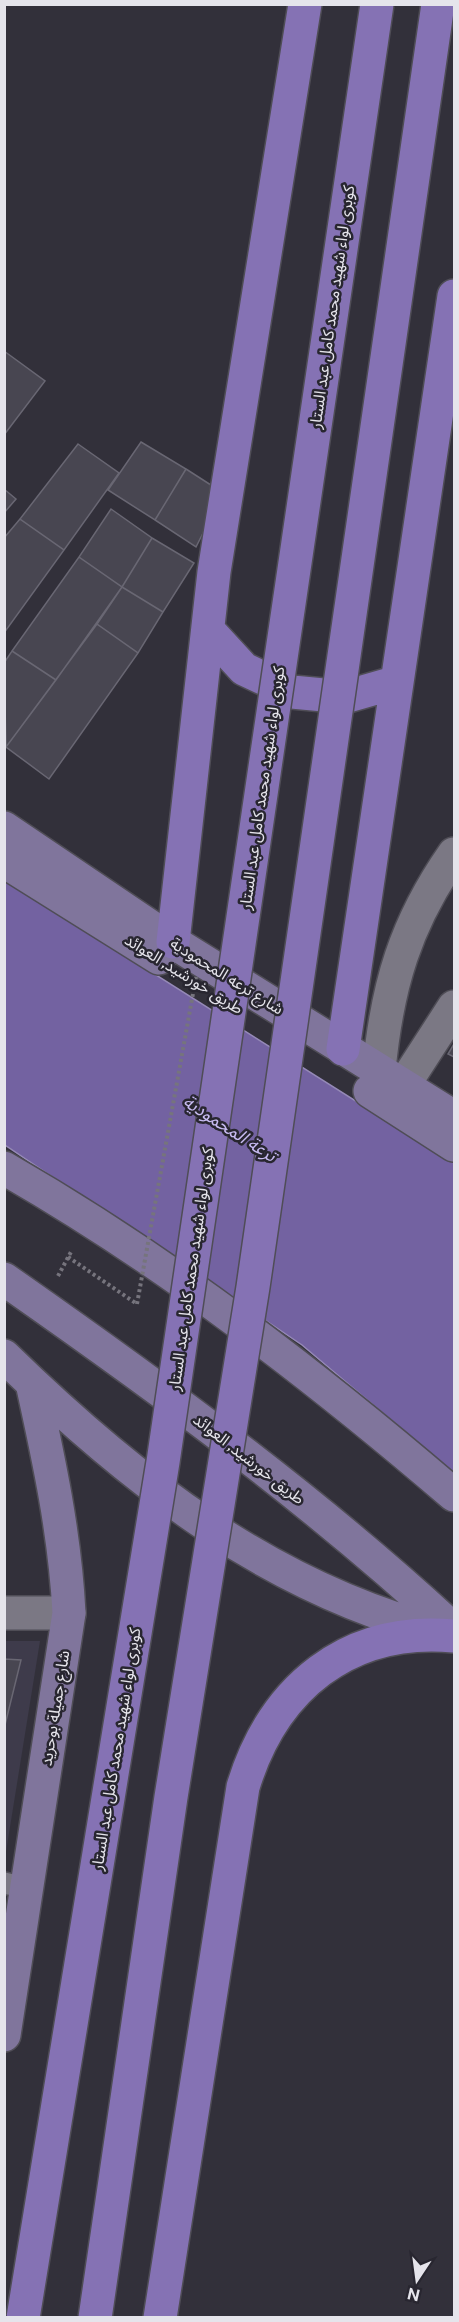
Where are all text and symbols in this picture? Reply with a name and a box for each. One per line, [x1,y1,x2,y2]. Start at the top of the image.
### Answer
street label: كوبرى لواء شهيد محمد كامل عبد الستار [305,184,359,431]
street label: كوبرى لواء شهيد محمد كامل عبد الستار [235,665,289,912]
street label: طريق خورشيد, العوائد [121,930,247,1019]
street label: شارع ترعه المحمودية [165,934,287,1021]
water label: ترعة المحمودية [179,1090,283,1168]
street label: كوبرى لواء شهيد محمد كامل عبد الستار [164,1146,218,1393]
street label: طريق خورشيد, العوائد [189,1410,308,1509]
street label: كوبرى لواء شهيد محمد كامل عبد الستار [87,1626,145,1873]
street label: شارع جميلة بوحريد [36,1649,76,1768]
north arrow [387,2250,447,2310]
text: N [406,2283,422,2305]

